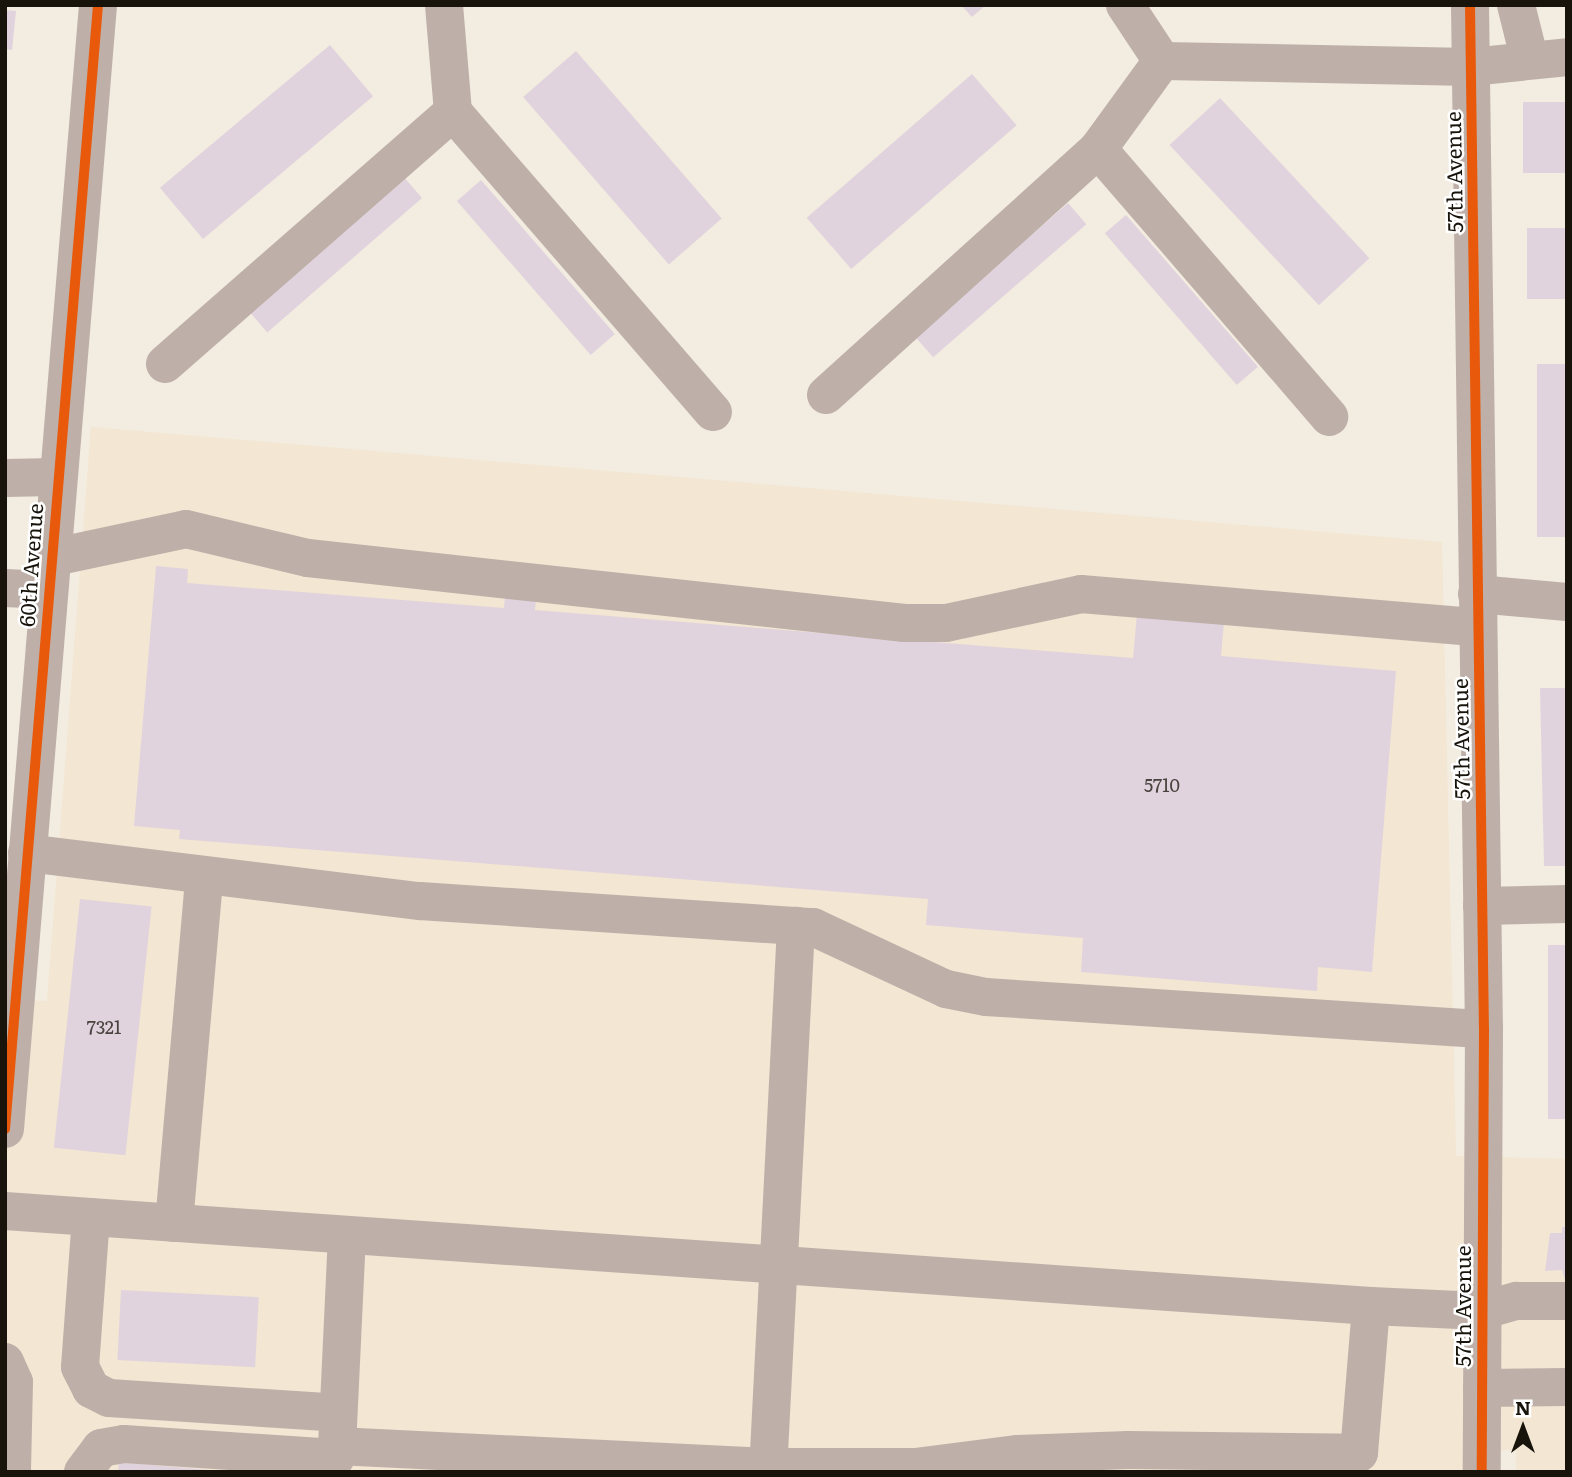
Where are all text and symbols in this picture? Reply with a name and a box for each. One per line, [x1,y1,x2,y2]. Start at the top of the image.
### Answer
street label: 57th Avenue [1439,111,1467,233]
street label: 60th Avenue [13,502,47,628]
street label: 57th Avenue [1446,678,1474,800]
house number: 5710 [1144,774,1180,796]
house number: 7321 [87,1016,121,1038]
street label: 57th Avenue [1449,1245,1475,1367]
north arrow [1488,1393,1558,1463]
text: N [1515,1393,1531,1421]

